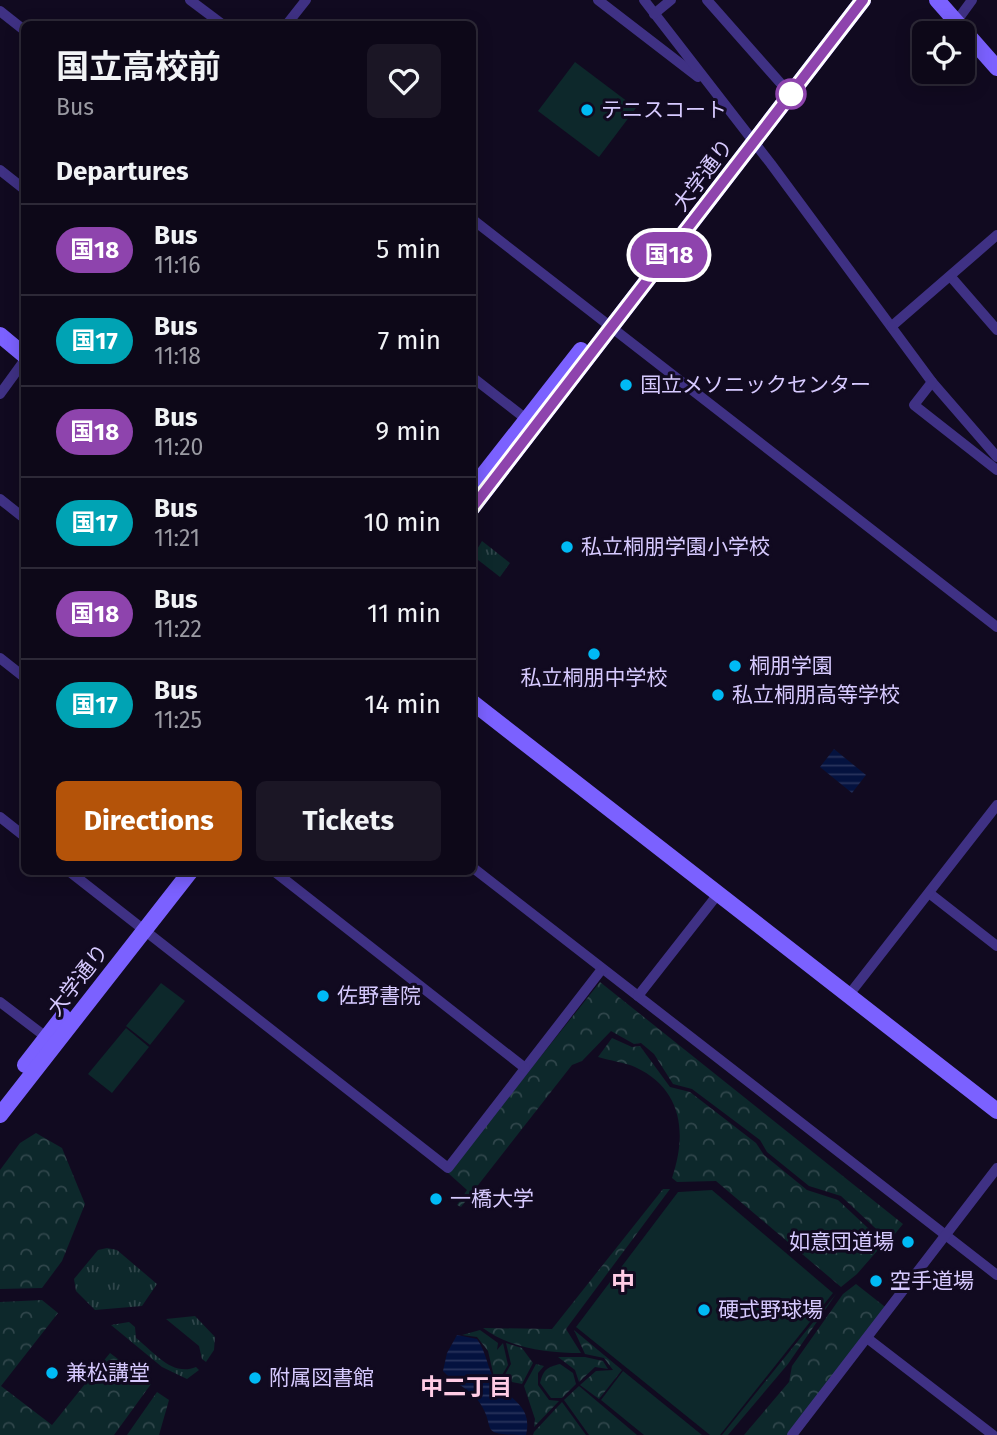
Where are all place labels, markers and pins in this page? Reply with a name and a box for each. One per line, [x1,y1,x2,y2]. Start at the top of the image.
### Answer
unlabelled marker [776,79,806,109]
place label: テニスコート [601,97,727,123]
marker: テニスコート [579,102,595,118]
place label: 国立メソニックセンター [640,372,871,398]
marker: 国立メソニックセンター [618,377,634,393]
place label: 私立桐朋学園小学校 [581,534,770,560]
marker: 私立桐朋学園小学校 [559,539,575,555]
marker: 私立桐朋中学校 [586,646,602,662]
place label: 桐朋学園 [749,653,833,679]
marker: 桐朋学園 [727,658,743,674]
place label: 私立桐朋中学校 [521,665,668,691]
place label: 私立桐朋高等学校 [732,682,900,708]
marker: 私立桐朋高等学校 [710,687,726,703]
place label: 佐野書院 [337,983,421,1009]
marker: 佐野書院 [315,988,331,1004]
place label: 一橋大学 [450,1186,534,1212]
marker: 一橋大学 [428,1191,444,1207]
place label: 如意団道場 [789,1229,894,1255]
marker: 如意団道場 [900,1234,916,1250]
place label: 空手道場 [890,1268,974,1294]
marker: 空手道場 [868,1273,884,1289]
place label: 硬式野球場 [718,1297,823,1323]
marker: 硬式野球場 [696,1302,712,1318]
place label: 兼松講堂 [66,1360,150,1386]
marker: 兼松講堂 [44,1365,60,1381]
place label: 附属図書館 [269,1365,374,1391]
marker: 附属図書館 [247,1370,263,1386]

